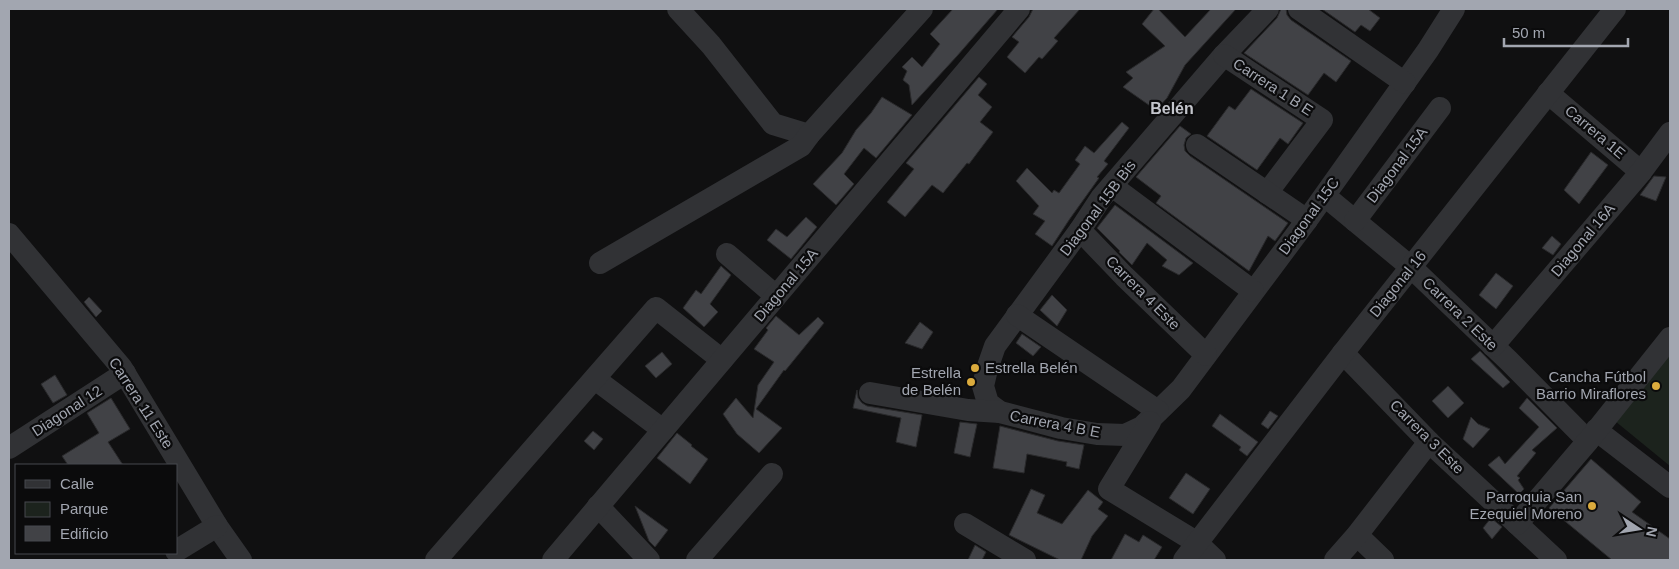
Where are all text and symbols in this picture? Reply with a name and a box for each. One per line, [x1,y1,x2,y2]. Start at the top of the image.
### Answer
scale bar [1504,15,1628,47]
text: 50 m [1512,24,1545,41]
street label: Carrera 1 B E [1230,54,1316,119]
district label: Belén [1150,100,1194,117]
street label: Carrera 1E [1562,102,1629,162]
street label: Diagonal 15A [1363,124,1430,206]
street label: Diagonal 15B Bis [1056,157,1139,259]
street label: Diagonal 15C [1275,174,1342,257]
street label: Diagonal 16A [1547,200,1618,280]
street label: Diagonal 15A [750,245,821,325]
street label: Diagonal 16 [1366,247,1429,320]
street label: Carrera 4 Este [1103,252,1184,333]
street label: Carrera 2 Este [1419,274,1501,354]
street label: Carrera 11 Este [106,354,177,451]
place label: Estrella Belén [985,359,1078,376]
marker: Estrella Belén [969,362,981,374]
place label: Estrella de Belén [902,364,962,398]
place label: Cancha Fútbol Barrio Miraflores [1536,368,1646,402]
marker: Estrella de Belén [965,376,977,388]
marker: Cancha Fútbol Barrio Miraflores [1650,380,1662,392]
street label: Diagonal 12 [29,382,105,440]
street label: Carrera 3 Este [1387,396,1468,477]
street label: Carrera 4 B E [1008,406,1102,441]
legend [15,464,178,554]
text: Calle [60,475,94,492]
place label: Parroquia San Ezequiel Moreno [1469,488,1582,522]
text: Parque [60,500,108,517]
marker: Parroquia San Ezequiel Moreno [1586,500,1598,512]
north arrow [1614,504,1664,554]
text: Edificio [60,525,108,542]
text: N [1643,525,1661,538]

